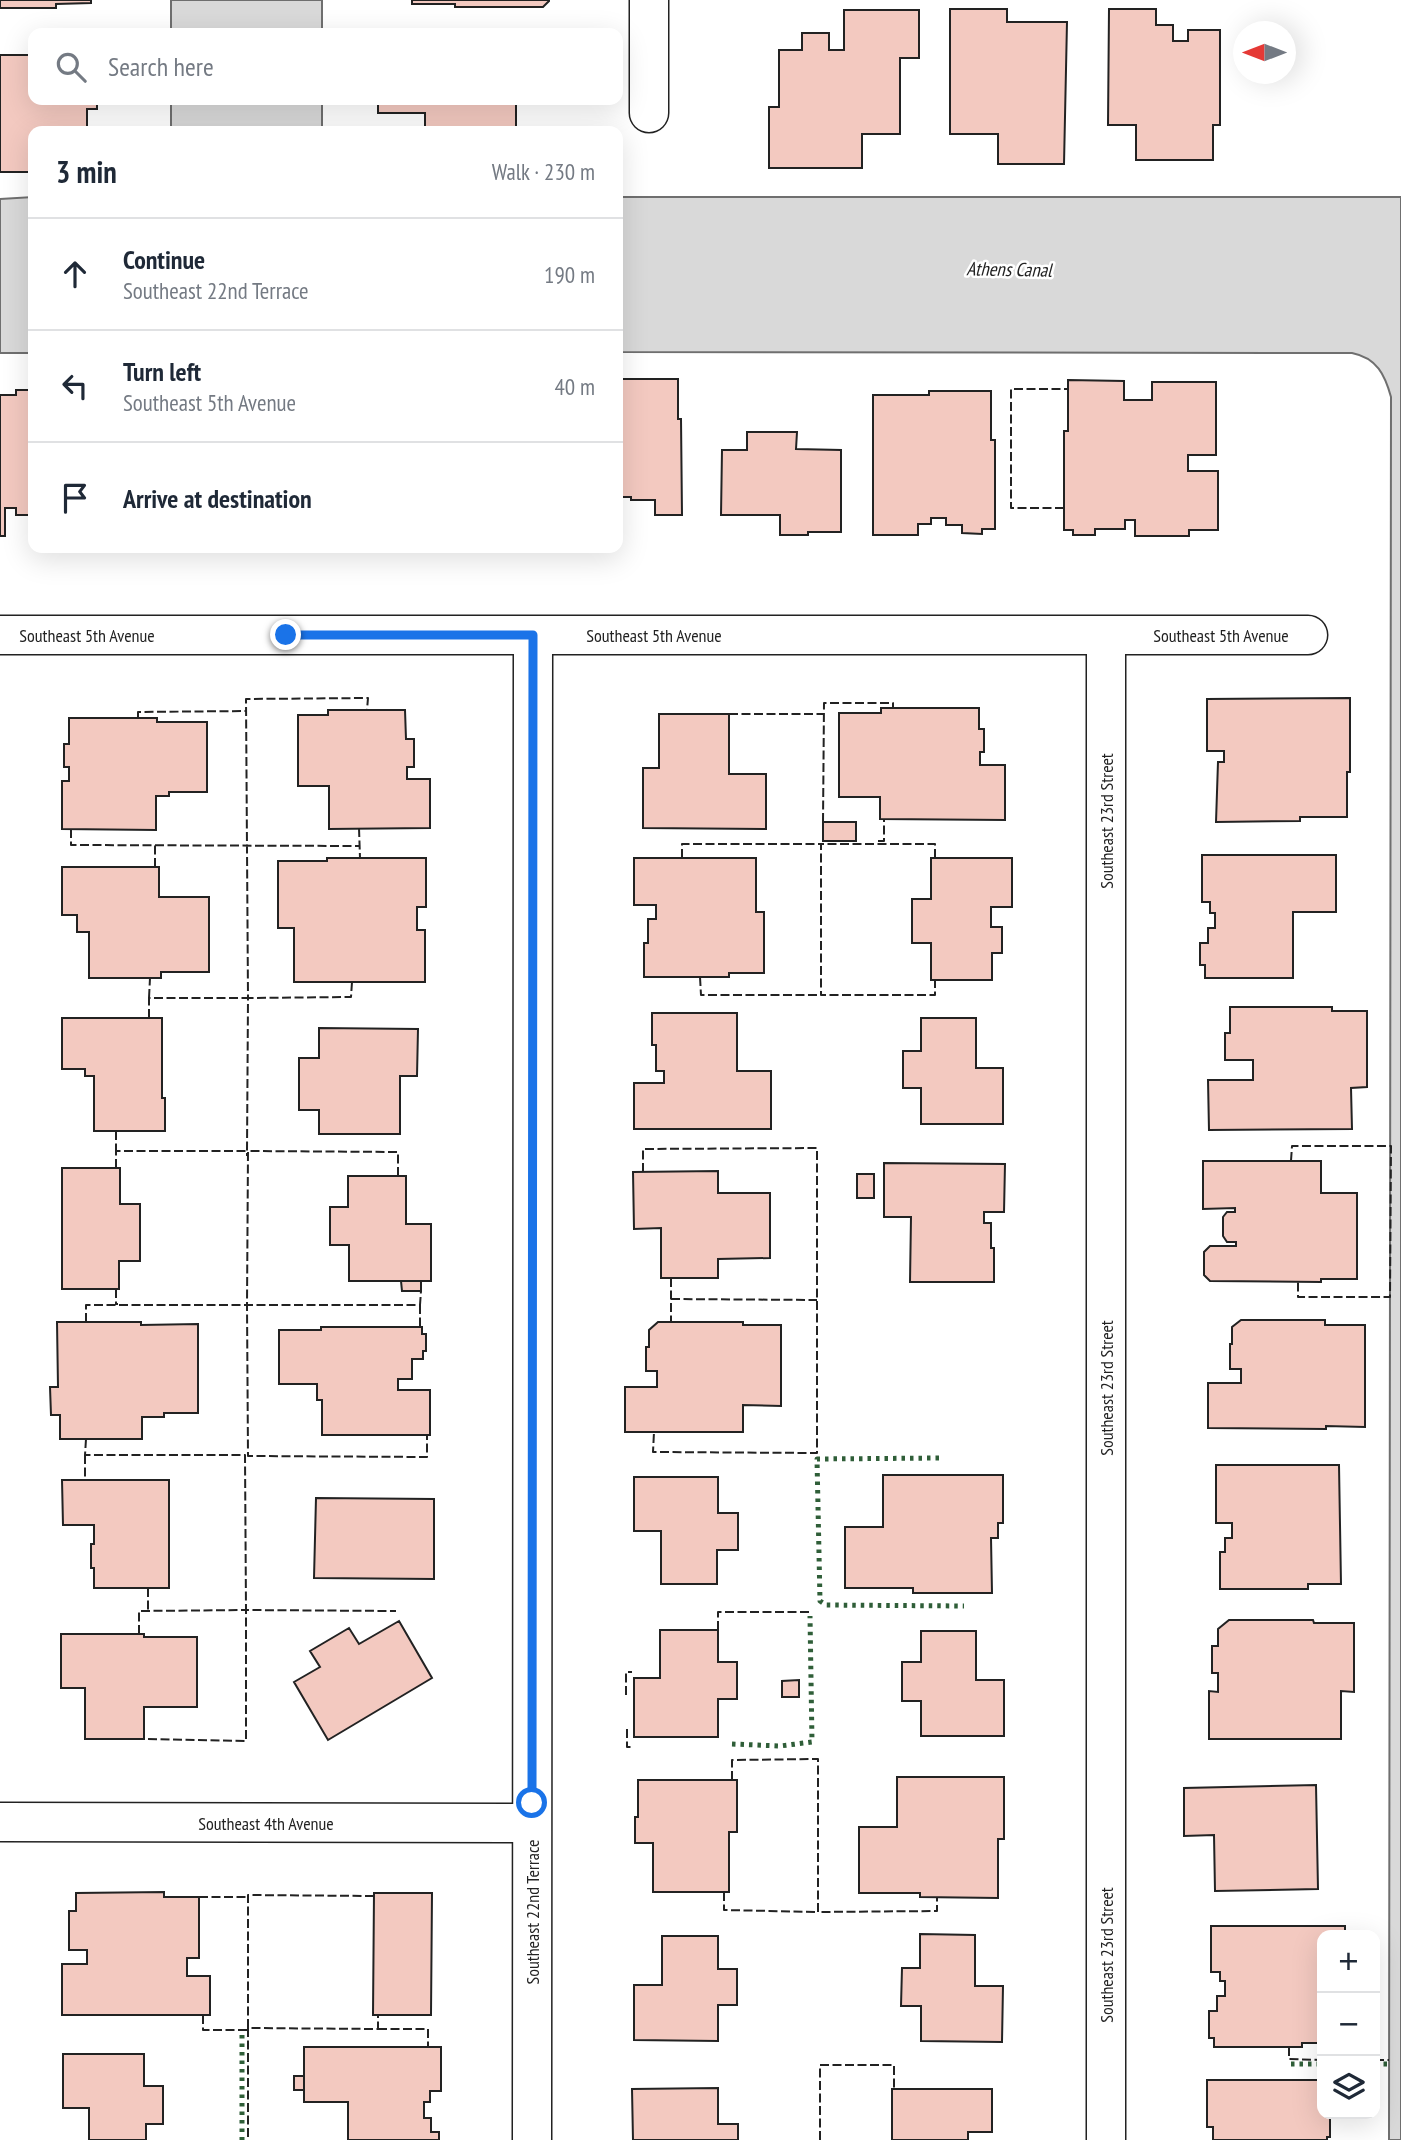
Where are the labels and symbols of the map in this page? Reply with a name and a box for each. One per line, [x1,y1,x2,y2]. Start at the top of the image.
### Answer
north arrow [1233,21,1296,84]
water label: Athens Canal [966,256,1053,282]
route end [270,619,301,650]
street label: Southeast 5th Avenue [19,624,155,647]
street label: Southeast 5th Avenue [586,624,722,647]
street label: Southeast 5th Avenue [1153,624,1289,647]
street label: Southeast 23rd Street [1095,753,1118,889]
street label: Southeast 23rd Street [1095,1320,1118,1456]
route start [516,1787,547,1818]
street label: Southeast 4th Avenue [198,1812,334,1835]
street label: Southeast 22nd Terrace [521,1839,544,1985]
street label: Southeast 23rd Street [1095,1887,1118,2023]

